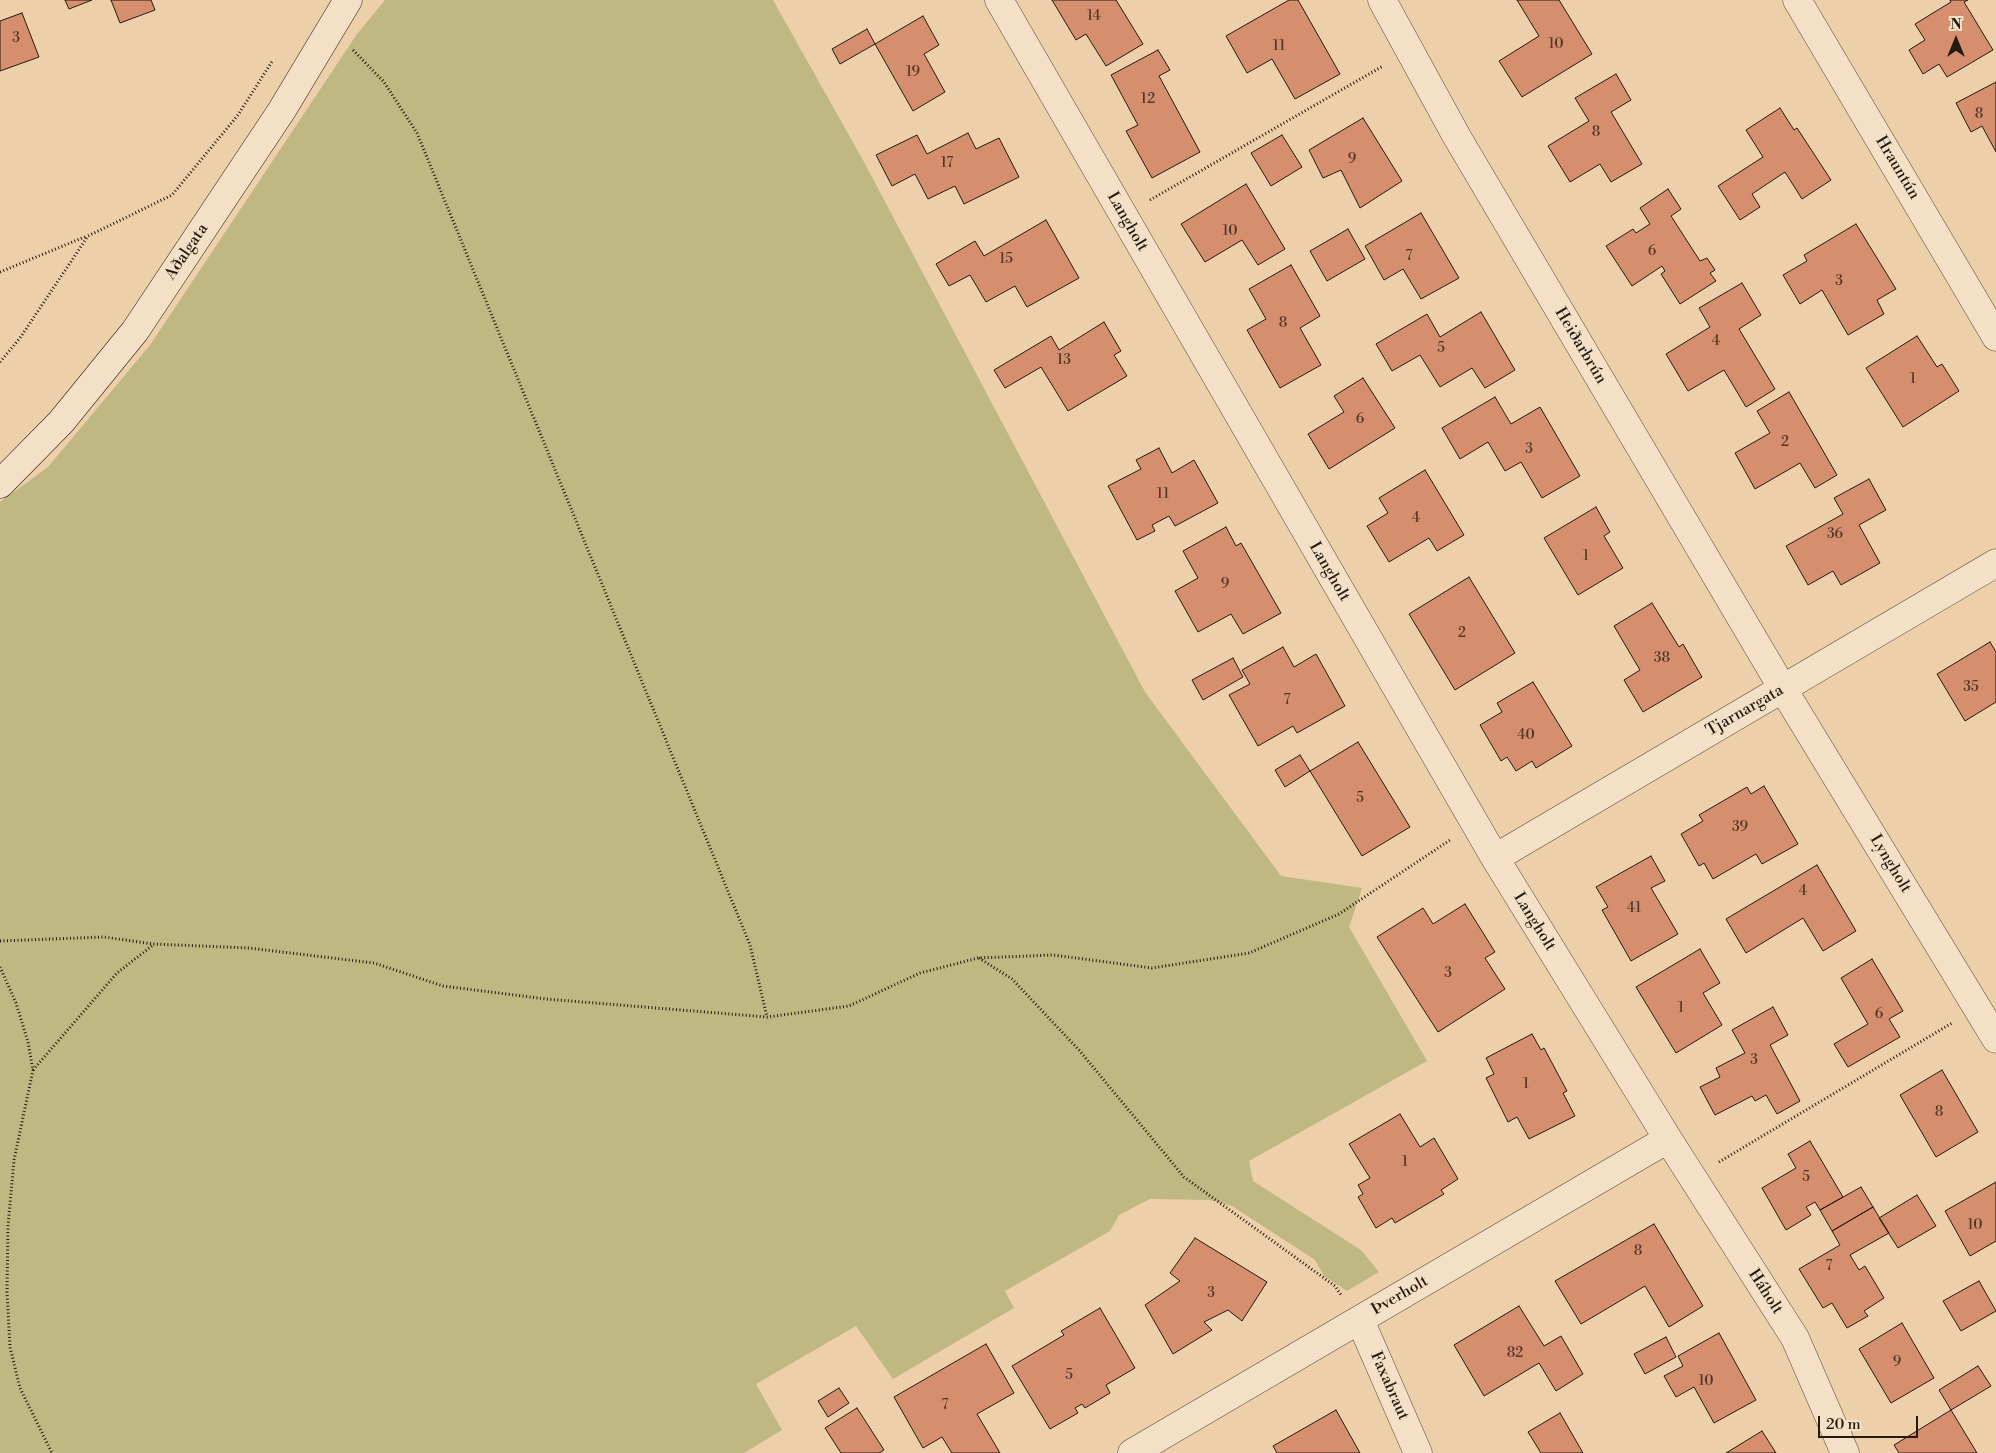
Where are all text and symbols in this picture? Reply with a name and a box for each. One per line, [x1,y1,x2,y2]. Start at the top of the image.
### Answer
house number: 14 [1087,9,1101,25]
north arrow [1931,15,1981,65]
text: N [1950,16,1962,34]
house number: 3 [12,31,20,47]
house number: 10 [1549,37,1563,53]
house number: 11 [1273,39,1285,55]
house number: 19 [906,65,920,81]
house number: 12 [1141,92,1155,108]
house number: 8 [1975,107,1983,123]
house number: 8 [1592,125,1600,141]
street label: Hrauntún [1871,133,1923,203]
house number: 9 [1348,152,1356,168]
house number: 17 [941,156,953,172]
street label: Langholt [1102,189,1152,255]
street label: Aðalgata [161,220,213,284]
house number: 10 [1223,224,1237,240]
house number: 6 [1648,244,1656,260]
house number: 7 [1405,249,1413,265]
house number: 15 [999,252,1013,268]
house number: 3 [1835,274,1843,290]
street label: Heiðarbrún [1550,304,1610,388]
house number: 8 [1279,316,1287,332]
house number: 4 [1712,334,1720,350]
house number: 5 [1437,341,1445,357]
house number: 13 [1057,353,1071,369]
house number: 1 [1910,372,1916,388]
house number: 6 [1356,412,1364,428]
house number: 2 [1781,435,1789,451]
house number: 3 [1525,442,1533,458]
house number: 11 [1157,487,1169,503]
house number: 4 [1412,511,1420,527]
house number: 36 [1827,527,1843,543]
street label: Langholt [1304,539,1354,605]
house number: 1 [1583,549,1589,565]
house number: 9 [1221,577,1229,593]
house number: 2 [1458,626,1466,642]
house number: 38 [1654,651,1670,667]
house number: 35 [1963,680,1979,696]
street label: Tjarnargata [1703,681,1787,741]
house number: 7 [1283,693,1291,709]
house number: 40 [1517,728,1535,744]
house number: 5 [1356,791,1364,807]
house number: 39 [1732,820,1748,836]
street label: Lyngholt [1865,831,1915,897]
house number: 4 [1799,884,1807,900]
street label: Langholt [1509,889,1559,955]
house number: 41 [1627,901,1641,917]
house number: 3 [1444,966,1452,982]
house number: 1 [1678,1001,1684,1017]
house number: 6 [1875,1007,1883,1023]
house number: 3 [1750,1053,1758,1069]
house number: 1 [1523,1077,1529,1093]
house number: 8 [1935,1105,1943,1121]
house number: 1 [1402,1155,1408,1171]
house number: 5 [1802,1170,1810,1186]
house number: 10 [1968,1218,1982,1234]
house number: 8 [1634,1244,1642,1260]
house number: 7 [1825,1259,1833,1275]
street label: Háholt [1743,1266,1787,1318]
street label: Þverholt [1368,1272,1432,1320]
house number: 3 [1207,1286,1215,1302]
house number: 82 [1507,1346,1523,1362]
street label: Faxabraut [1365,1349,1413,1423]
house number: 9 [1893,1355,1901,1371]
house number: 5 [1065,1368,1073,1384]
house number: 10 [1699,1374,1713,1390]
house number: 7 [941,1398,949,1414]
scale bar [1821,1406,1921,1438]
text: 20 m [1826,1415,1861,1434]

